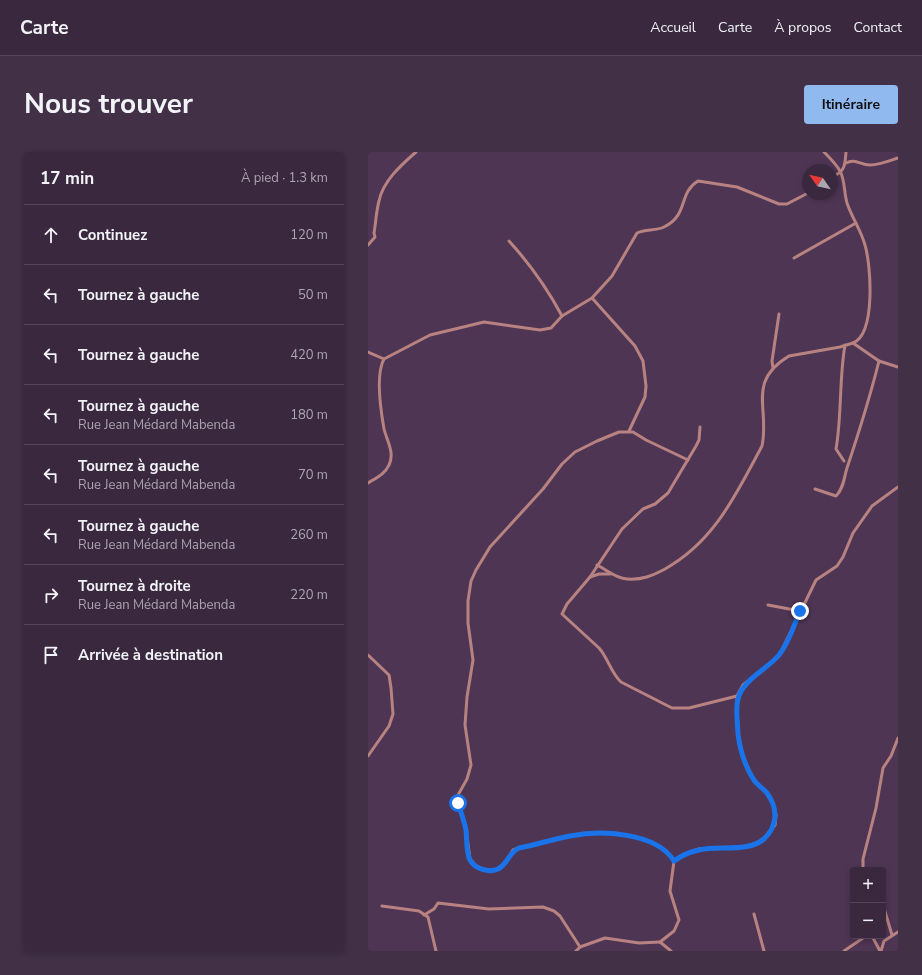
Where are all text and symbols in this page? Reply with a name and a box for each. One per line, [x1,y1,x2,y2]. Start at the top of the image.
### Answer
text: Carte [20,15,68,41]
text: Accueil [650,18,696,37]
text: Carte [718,18,752,37]
text: À propos [774,18,832,37]
text: Contact [854,18,902,37]
text: Nous trouver [24,85,193,123]
button: Itinéraire [804,85,898,124]
north arrow [802,164,838,200]
text: 17 min [40,167,94,190]
text: À pied · 1.3 km [241,169,328,187]
icon: ahead [40,224,62,246]
text: Continuez [78,225,147,245]
text: 120 m [290,226,328,244]
icon: left [40,284,62,306]
text: Tournez à gauche [78,285,200,305]
text: 50 m [298,286,328,304]
icon: left [40,344,62,366]
text: Tournez à gauche [78,345,200,365]
text: 420 m [290,346,328,364]
text: Tournez à gauche [78,396,200,416]
icon: left [40,404,62,426]
text: 180 m [290,406,328,424]
text: Rue Jean Médard Mabenda [78,416,235,434]
text: Tournez à gauche [78,456,200,476]
icon: left [40,464,62,486]
text: 70 m [298,466,328,484]
text: Rue Jean Médard Mabenda [78,476,235,494]
text: Tournez à gauche [78,516,200,536]
icon: left [40,524,62,546]
text: 260 m [290,526,328,544]
text: Rue Jean Médard Mabenda [78,536,235,554]
text: Tournez à droite [78,576,191,596]
icon: right [40,584,62,606]
text: 220 m [290,586,328,604]
text: Rue Jean Médard Mabenda [78,596,235,614]
route end [791,602,809,620]
icon: arrive [40,644,62,666]
text: Arrivée à destination [78,645,223,665]
route start [449,794,467,812]
map controls [850,867,886,939]
button: + [850,867,886,903]
button: − [850,903,886,939]

